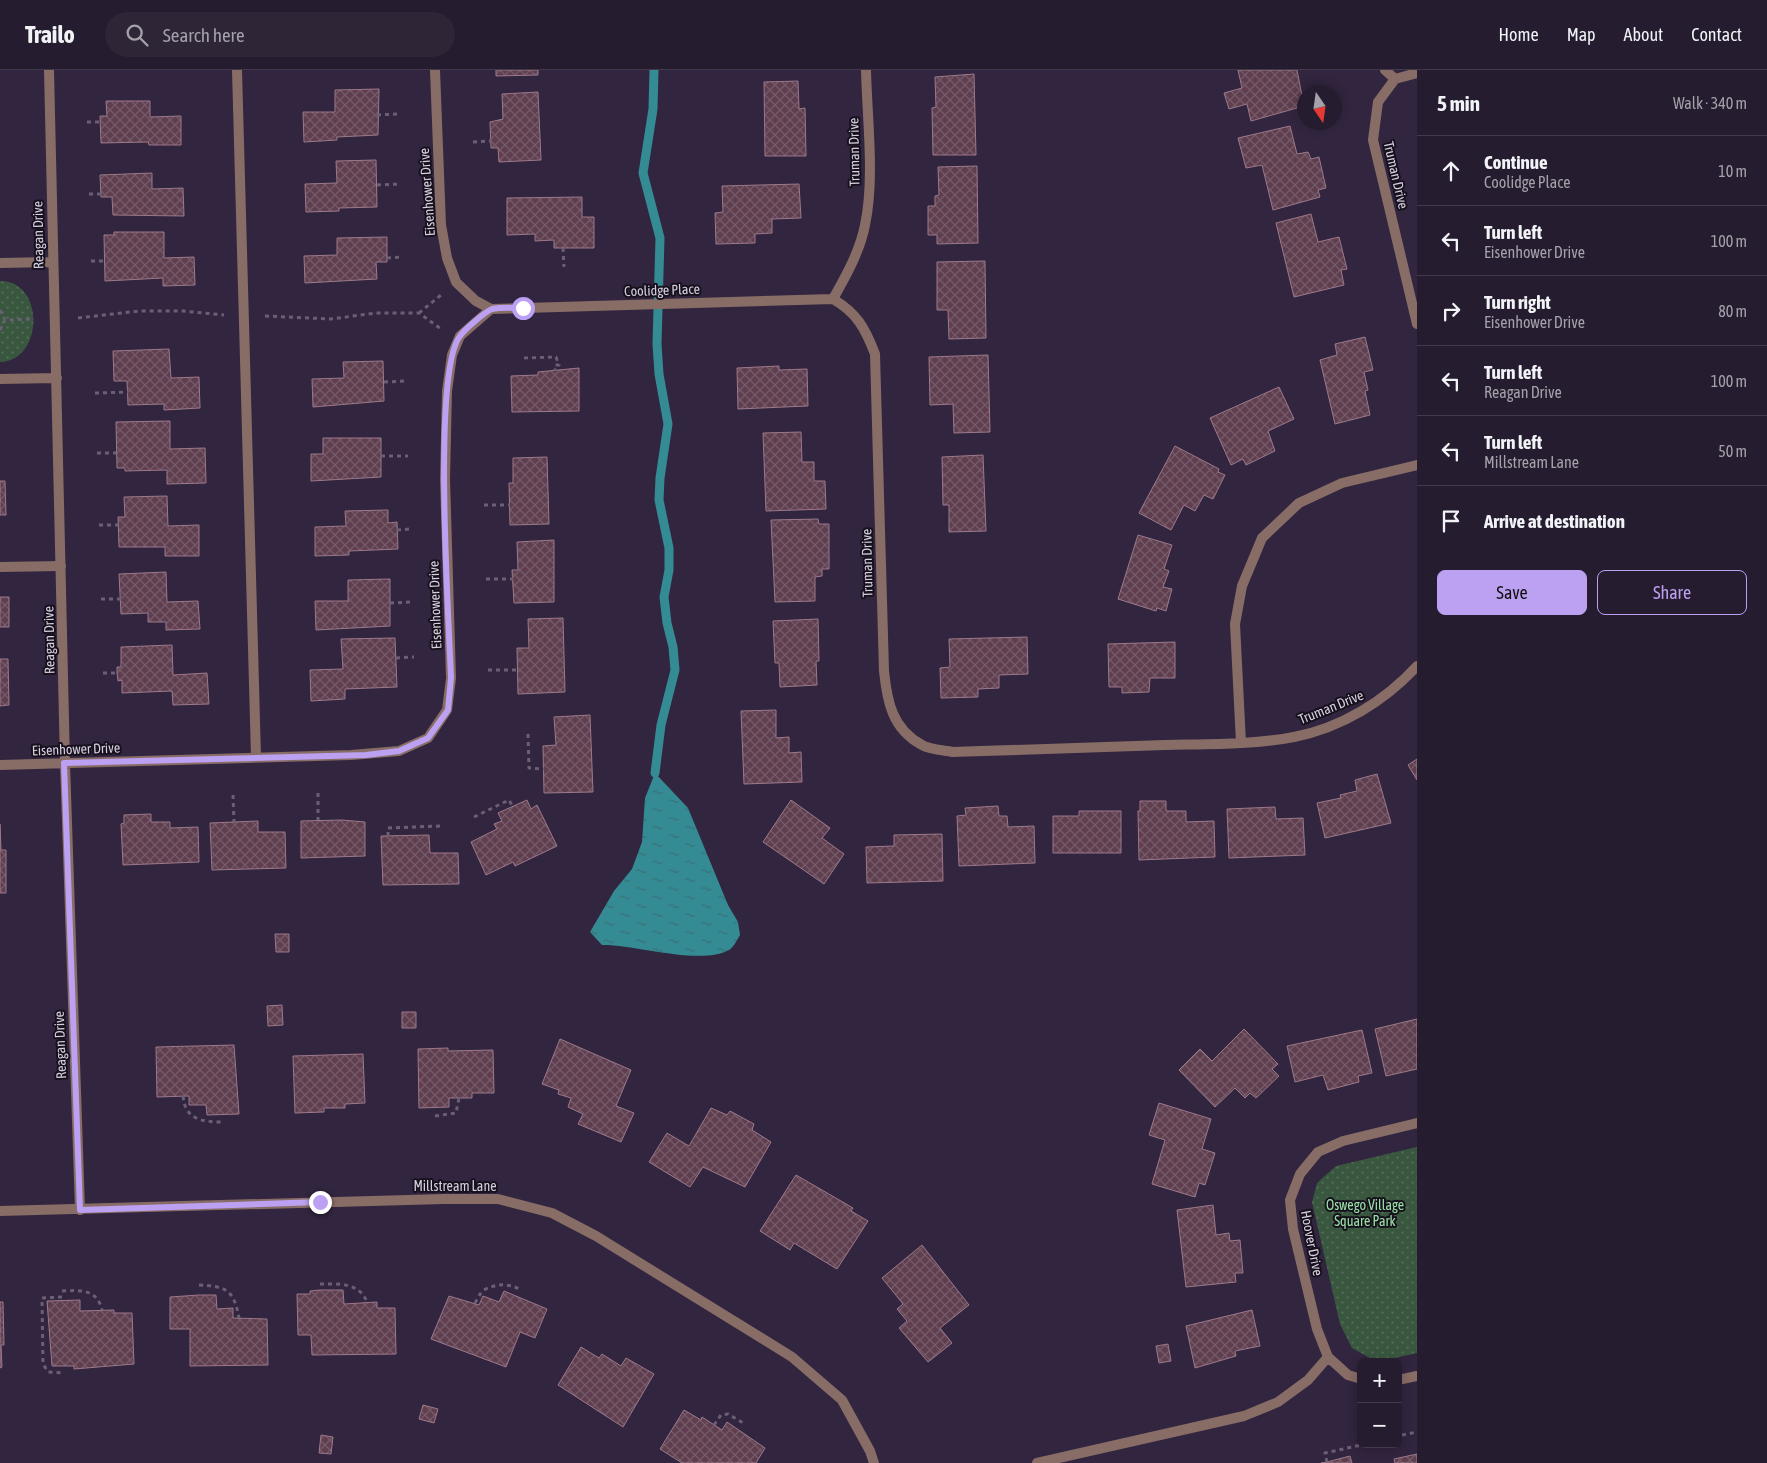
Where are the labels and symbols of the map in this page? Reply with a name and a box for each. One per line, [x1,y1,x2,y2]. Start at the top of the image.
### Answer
north arrow [1297,85,1342,130]
street label: Truman Drive [845,118,863,186]
street label: Truman Drive [1380,140,1412,210]
street label: Eisenhower Drive [416,147,438,237]
street label: Reagan Drive [29,201,47,269]
street label: Coolidge Place [624,281,700,299]
route start [512,297,535,320]
street label: Truman Drive [858,529,876,597]
street label: Eisenhower Drive [425,561,445,649]
street label: Reagan Drive [40,606,58,674]
street label: Truman Drive [1296,687,1366,727]
street label: Eisenhower Drive [32,739,120,759]
street label: Reagan Drive [51,1011,69,1079]
street label: Millstream Lane [413,1178,497,1194]
route end [309,1191,332,1214]
park label: Oswego Village Square Park [1326,1197,1404,1229]
street label: Hoover Drive [1298,1209,1326,1277]

